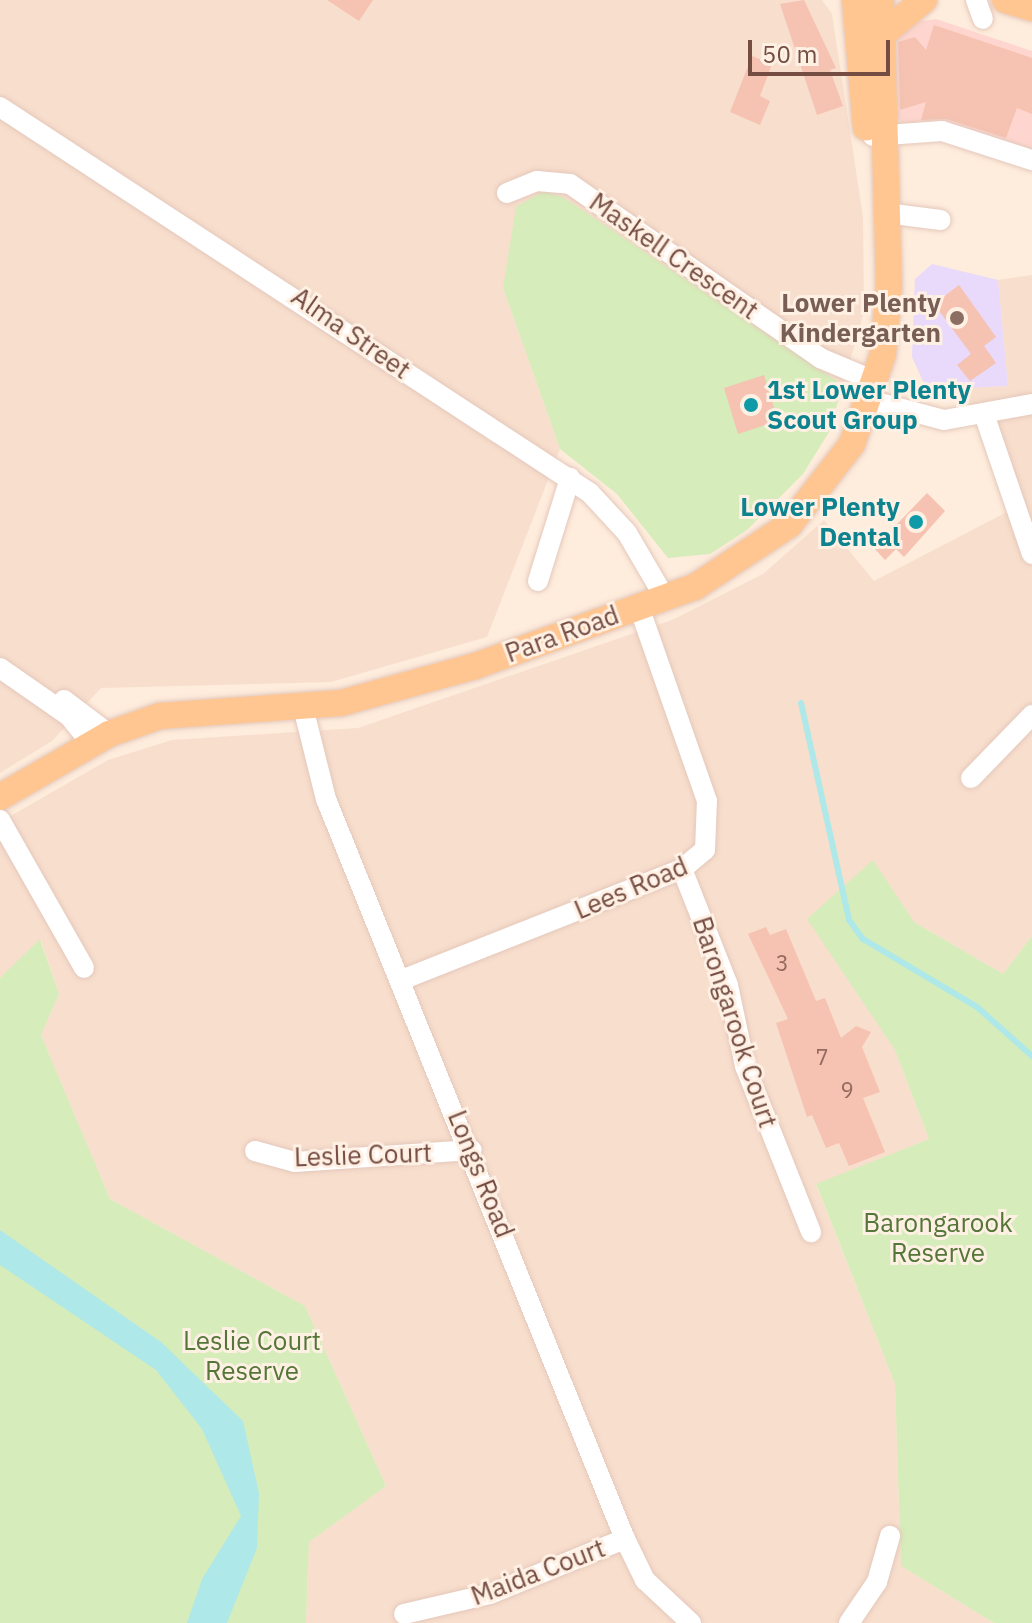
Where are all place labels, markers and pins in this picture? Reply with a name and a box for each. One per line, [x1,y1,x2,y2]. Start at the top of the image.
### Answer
place label: Lower Plenty Kindergarten [780,287,941,348]
marker: Lower Plenty Kindergarten [948,309,966,327]
place label: 1st Lower Plenty Scout Group [767,374,971,436]
marker: 1st Lower Plenty Scout Group [742,396,760,414]
place label: Lower Plenty Dental [740,491,900,552]
marker: Lower Plenty Dental [907,513,925,531]

